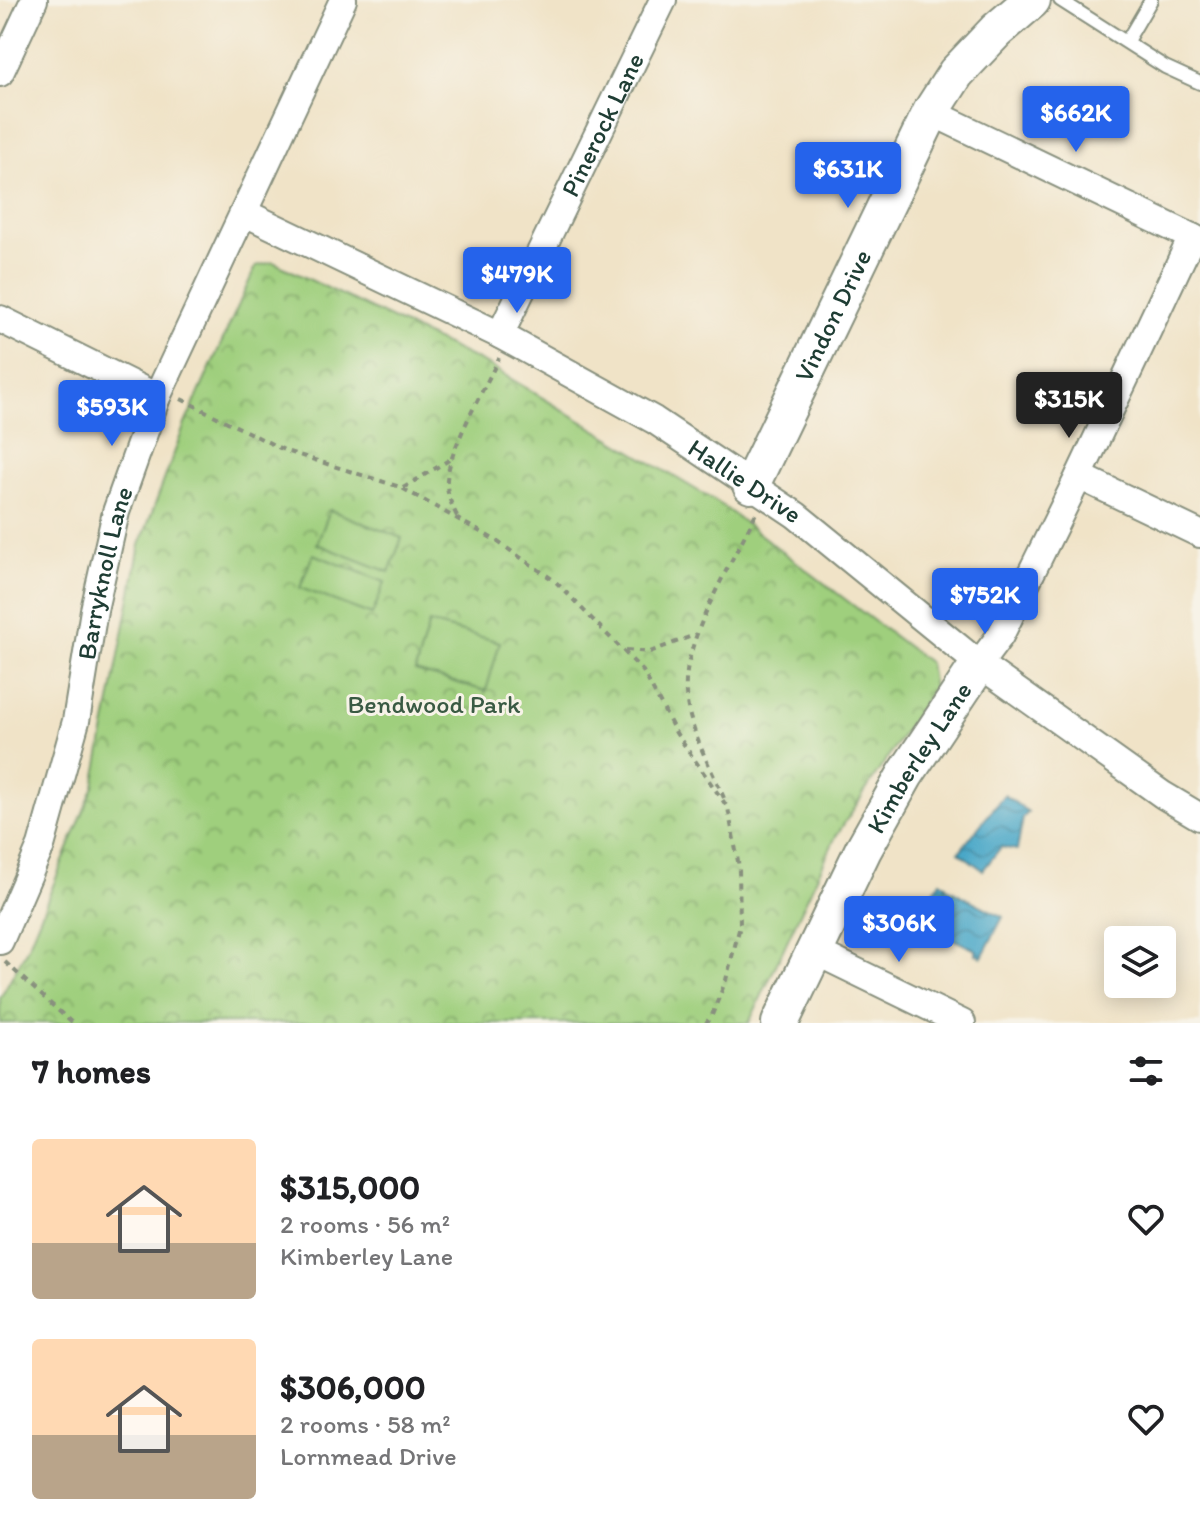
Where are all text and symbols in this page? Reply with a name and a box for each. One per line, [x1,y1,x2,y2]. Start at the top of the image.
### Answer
street label: Pinerock Lane [554,47,651,202]
pin: $662K [1020,86,1132,154]
text: $662K [1041,96,1111,128]
pin: $631K [792,142,904,210]
text: $631K [813,152,883,184]
street label: Vindon Drive [787,244,878,387]
pin: $479K [461,247,573,315]
text: $479K [481,257,553,289]
pin: $315K [1013,372,1125,440]
pin: $593K [56,380,168,448]
text: $315K [1034,382,1104,414]
text: $593K [76,390,148,422]
street label: Hallie Drive [682,431,808,530]
street label: Barryknoll Lane [70,482,140,662]
pin: $752K [929,568,1041,636]
text: $752K [950,578,1020,610]
street label: Kimberley Lane [860,676,979,839]
park label: Bendwood Park [348,688,521,720]
pin: $306K [843,896,955,964]
text: $306K [862,906,936,938]
map controls [1104,926,1176,998]
button: layers [1104,926,1176,998]
icon: filters [1124,1049,1168,1093]
text: 7 homes [32,1051,151,1092]
text: $315,000 [280,1167,420,1208]
icon: home [96,1171,192,1267]
icon: heart [1124,1197,1168,1241]
text: 2 rooms · 56 m² [280,1208,450,1240]
text: Kimberley Lane [280,1240,453,1272]
text: $306,000 [280,1367,426,1408]
icon: home [96,1371,192,1467]
icon: heart [1124,1397,1168,1441]
text: 2 rooms · 58 m² [280,1408,451,1440]
text: Lornmead Drive [280,1440,457,1472]

